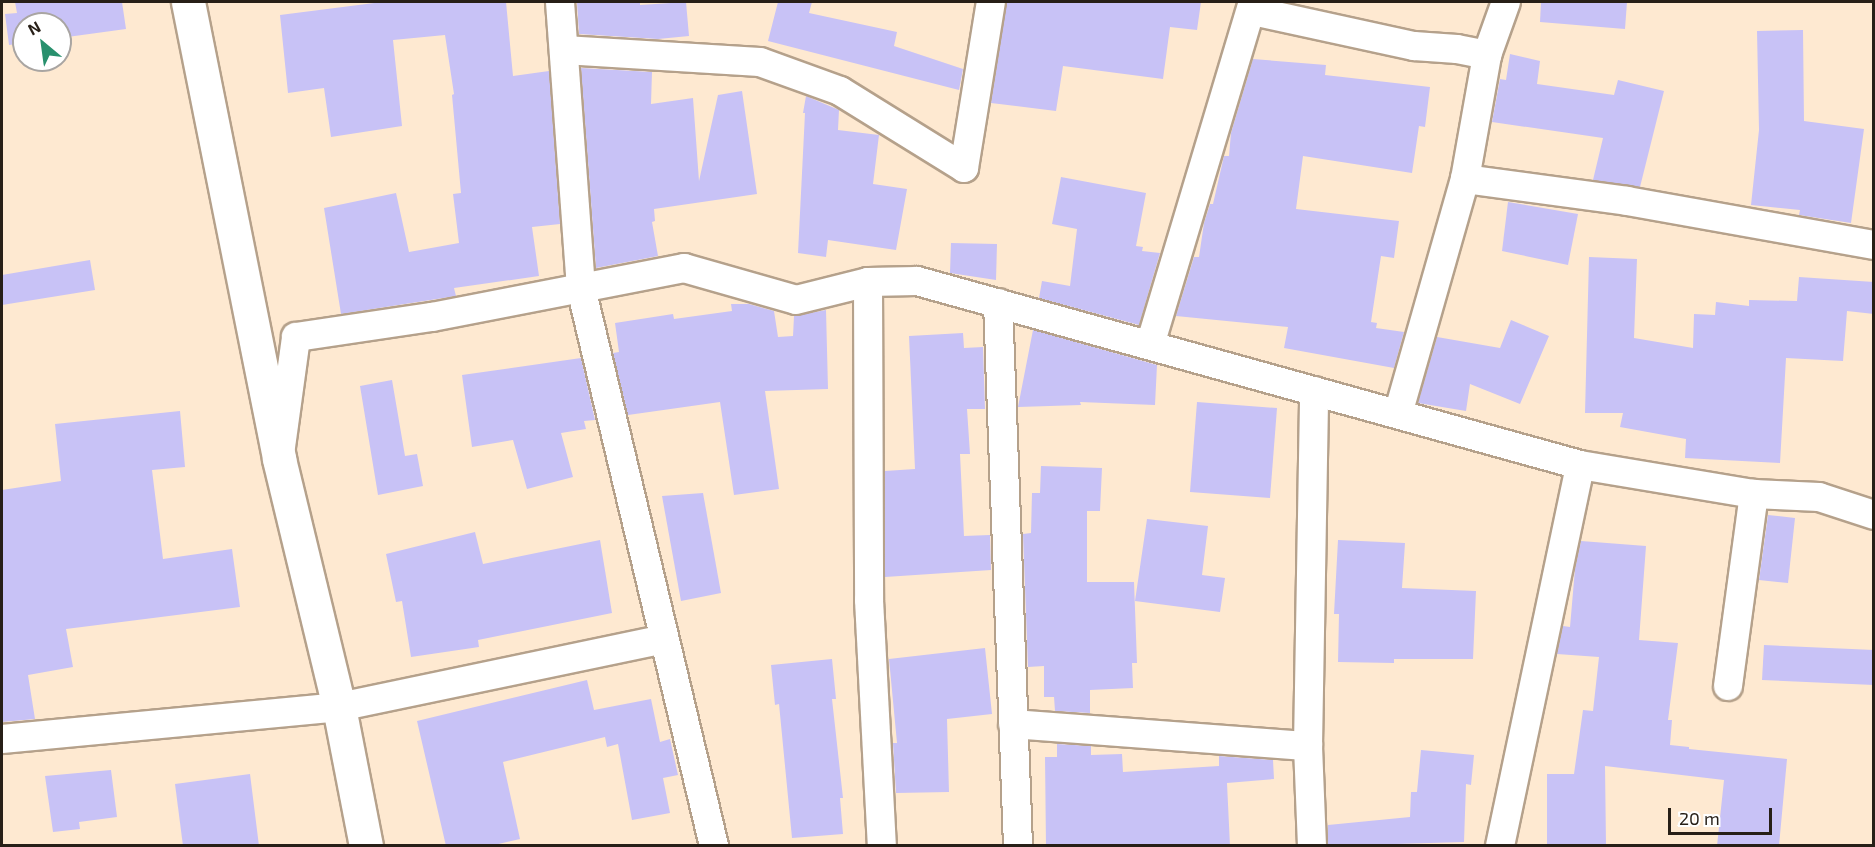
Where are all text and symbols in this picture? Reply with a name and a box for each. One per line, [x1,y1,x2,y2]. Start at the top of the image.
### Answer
north arrow [12,12,72,72]
text: N [24,16,44,39]
scale bar [1671,796,1774,834]
text: 20 m [1679,807,1720,829]

